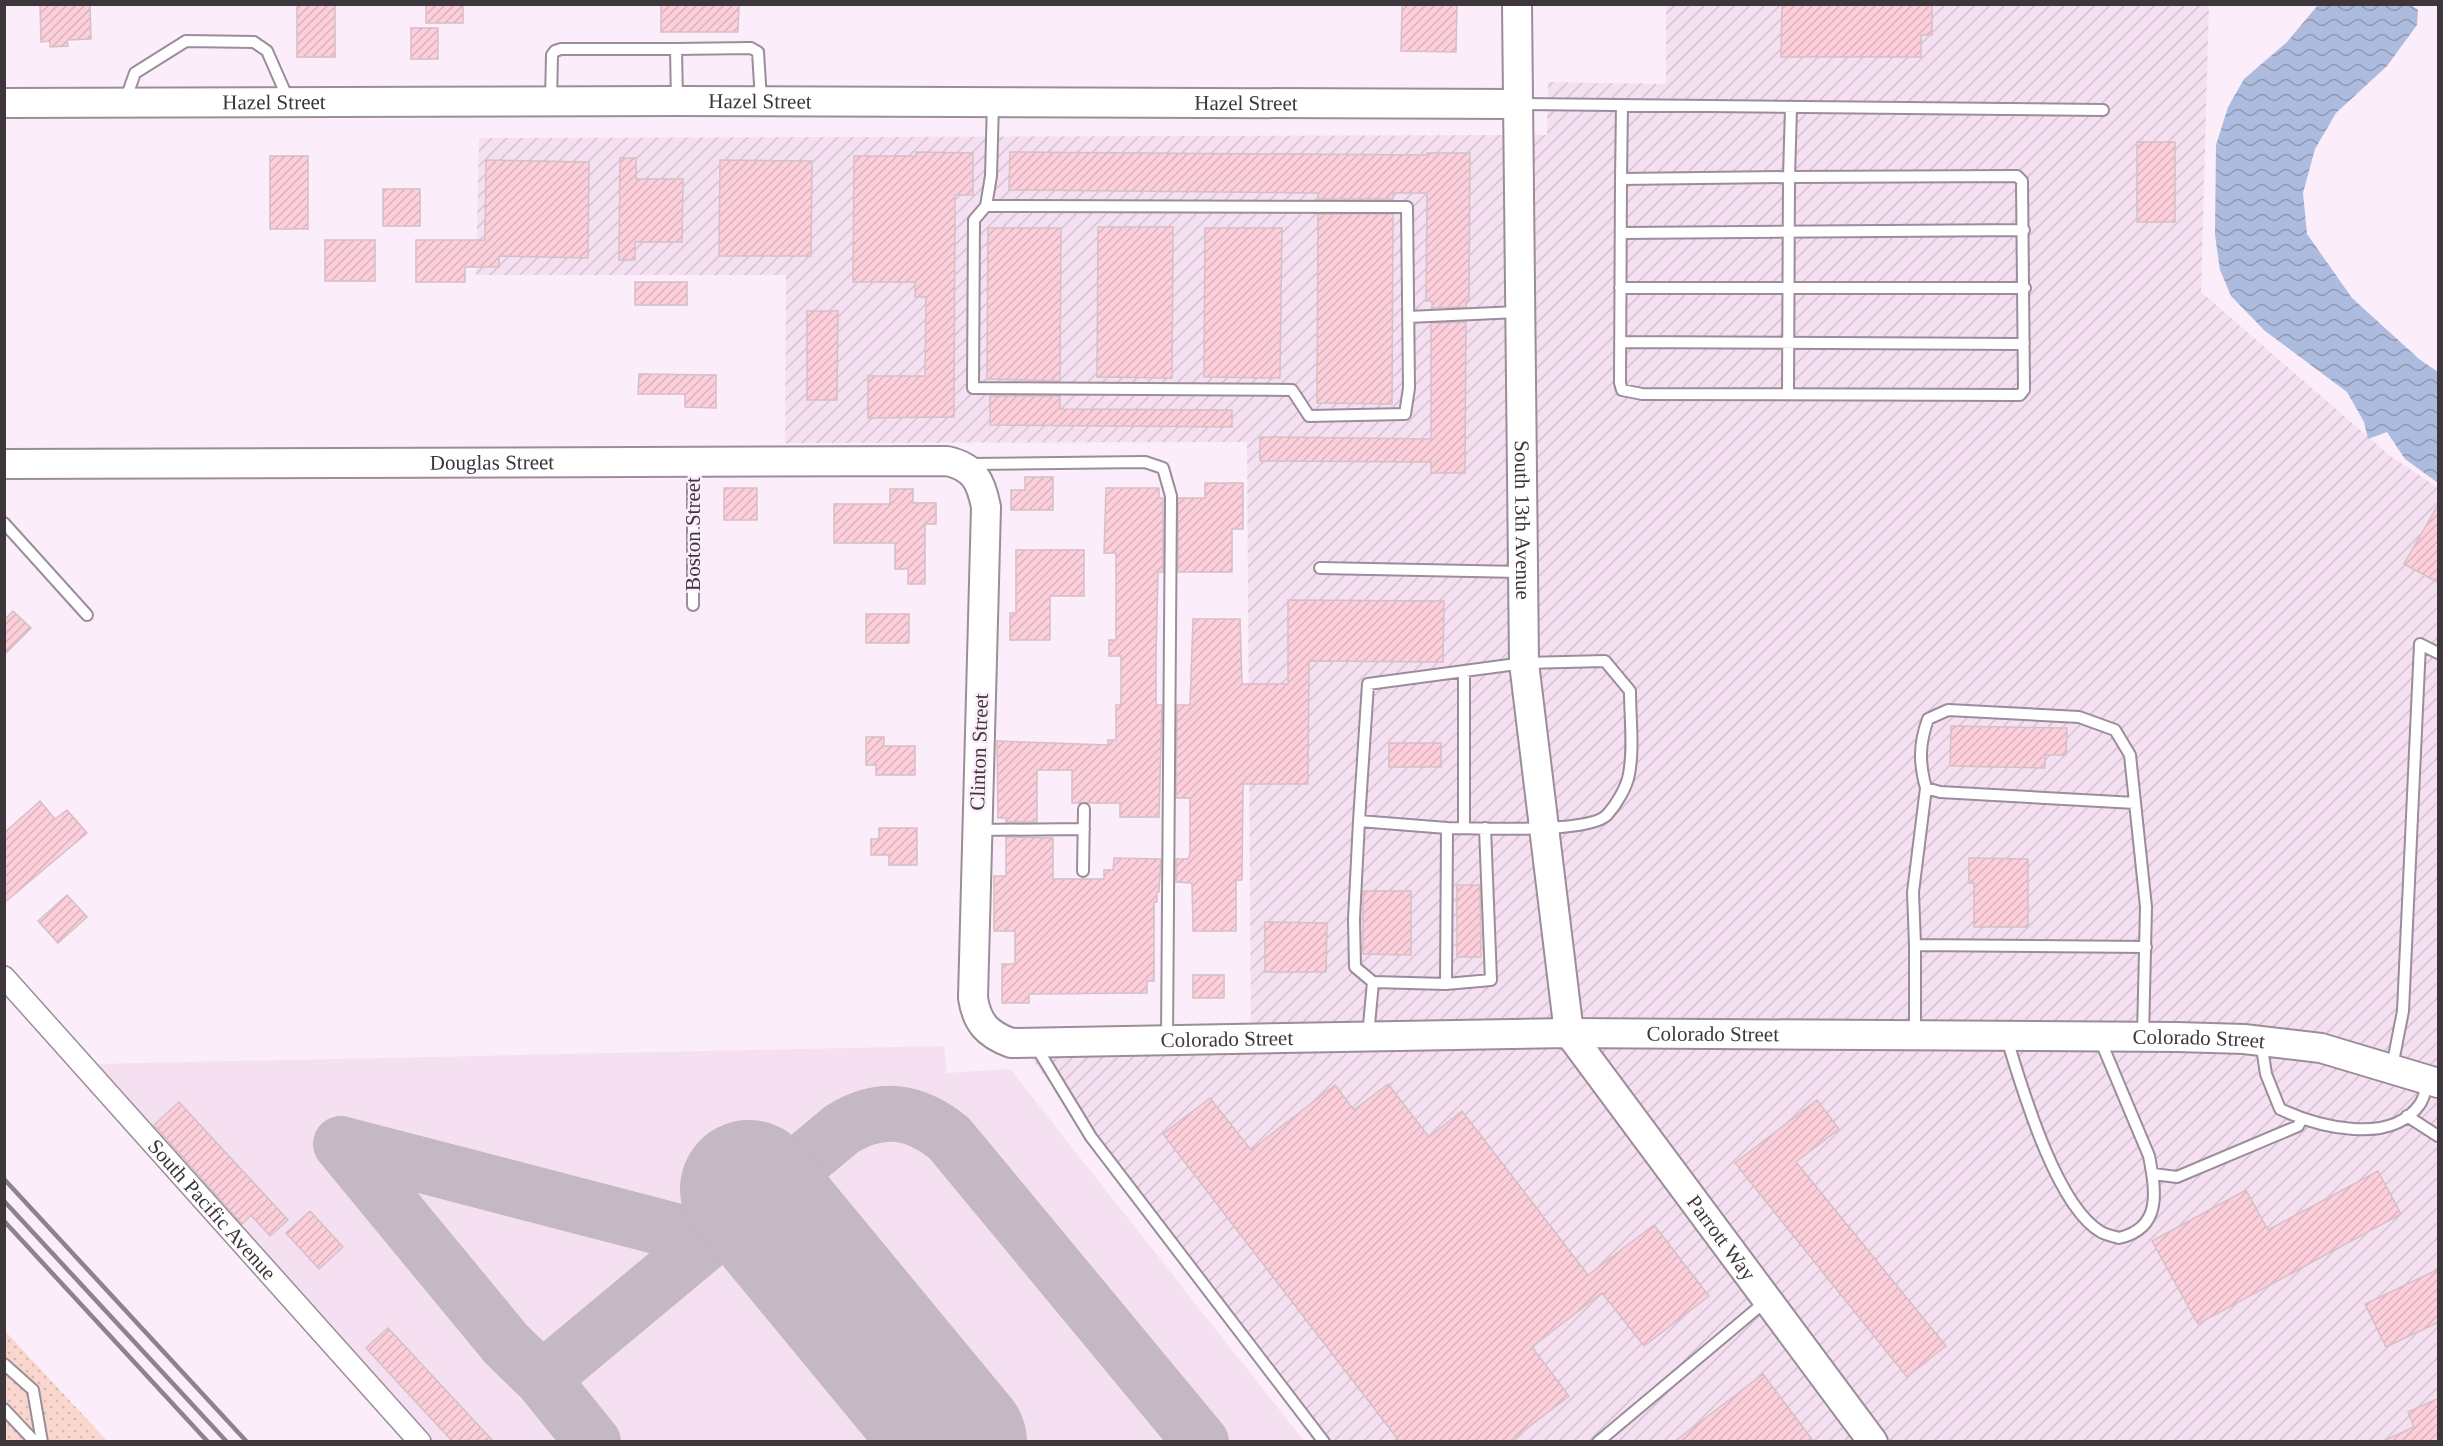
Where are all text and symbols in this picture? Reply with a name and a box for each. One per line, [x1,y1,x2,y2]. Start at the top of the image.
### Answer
street label: Hazel Street [708,89,812,113]
street label: Hazel Street [222,90,326,114]
street label: Hazel Street [1194,91,1298,115]
street label: South 13th Avenue [1510,440,1535,600]
street label: Douglas Street [430,450,554,475]
street label: Boston Street [681,477,705,591]
street label: Clinton Street [965,693,993,811]
street label: Colorado Street [1647,1022,1779,1046]
street label: Colorado Street [2133,1025,2266,1053]
street label: Colorado Street [1160,1026,1294,1052]
street label: South Pacific Avenue [143,1134,281,1285]
street label: Parrott Way [1682,1191,1761,1286]

